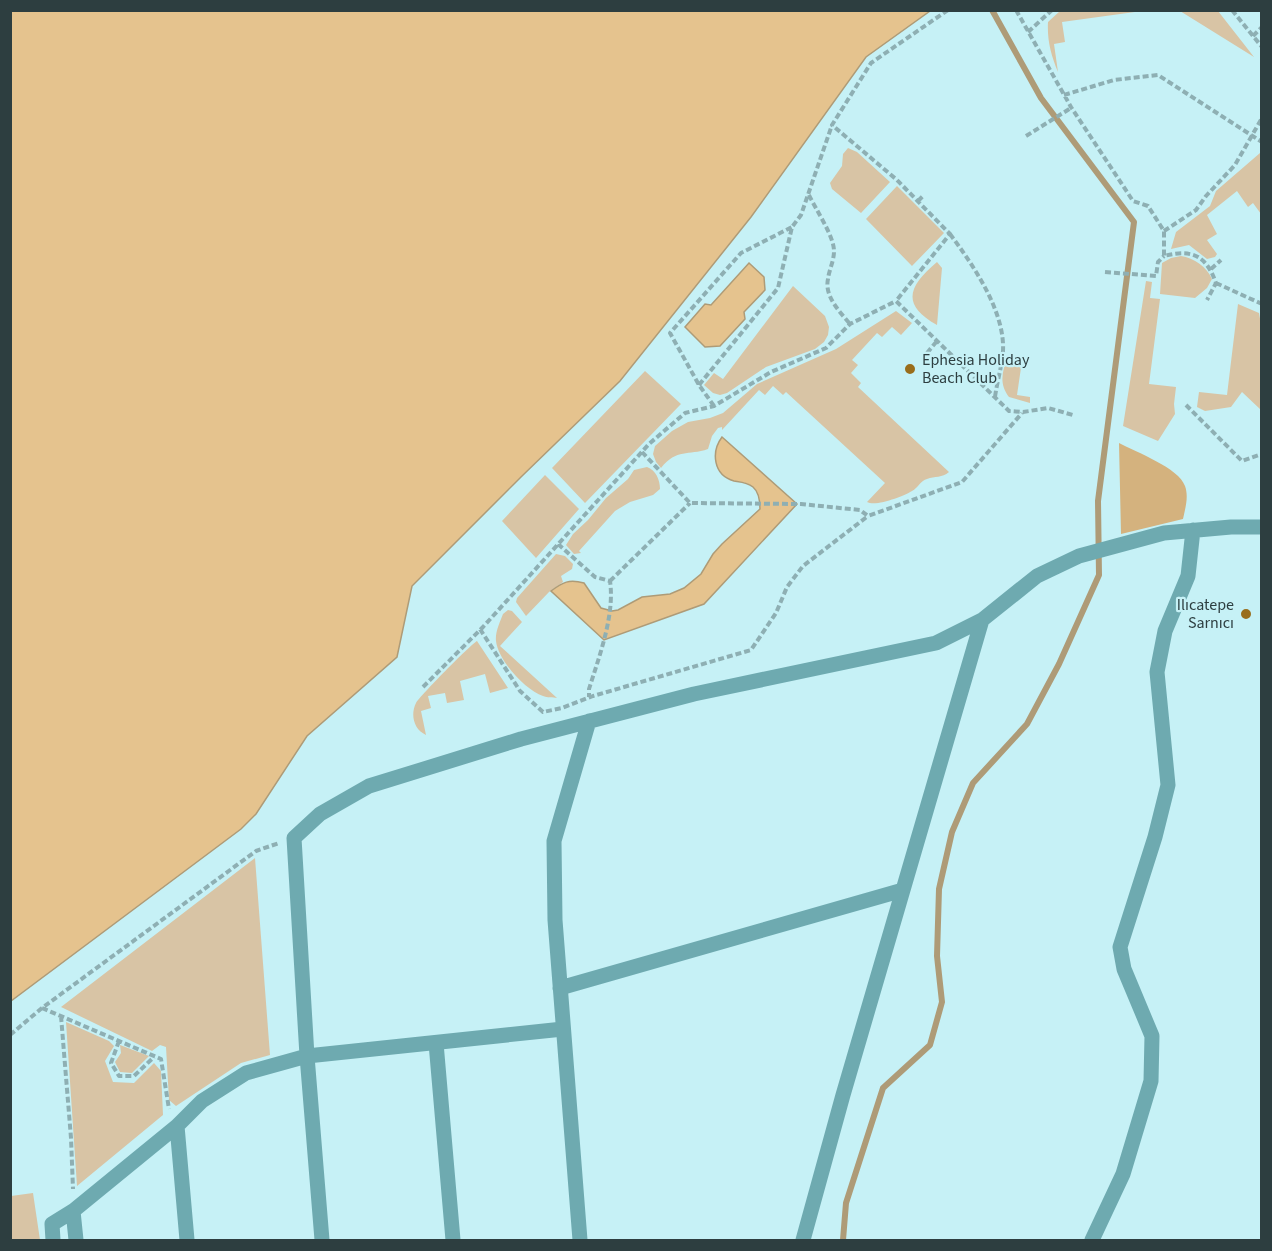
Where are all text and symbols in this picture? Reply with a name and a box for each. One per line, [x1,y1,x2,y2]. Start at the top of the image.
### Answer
place label: Ephesia Holiday Beach Club [922,349,1030,389]
marker: Ephesia Holiday Beach Club [903,362,917,376]
place label: Ilıcatepe Sarnıcı [1177,594,1234,634]
marker: Ilıcatepe Sarnıcı [1239,607,1253,621]

